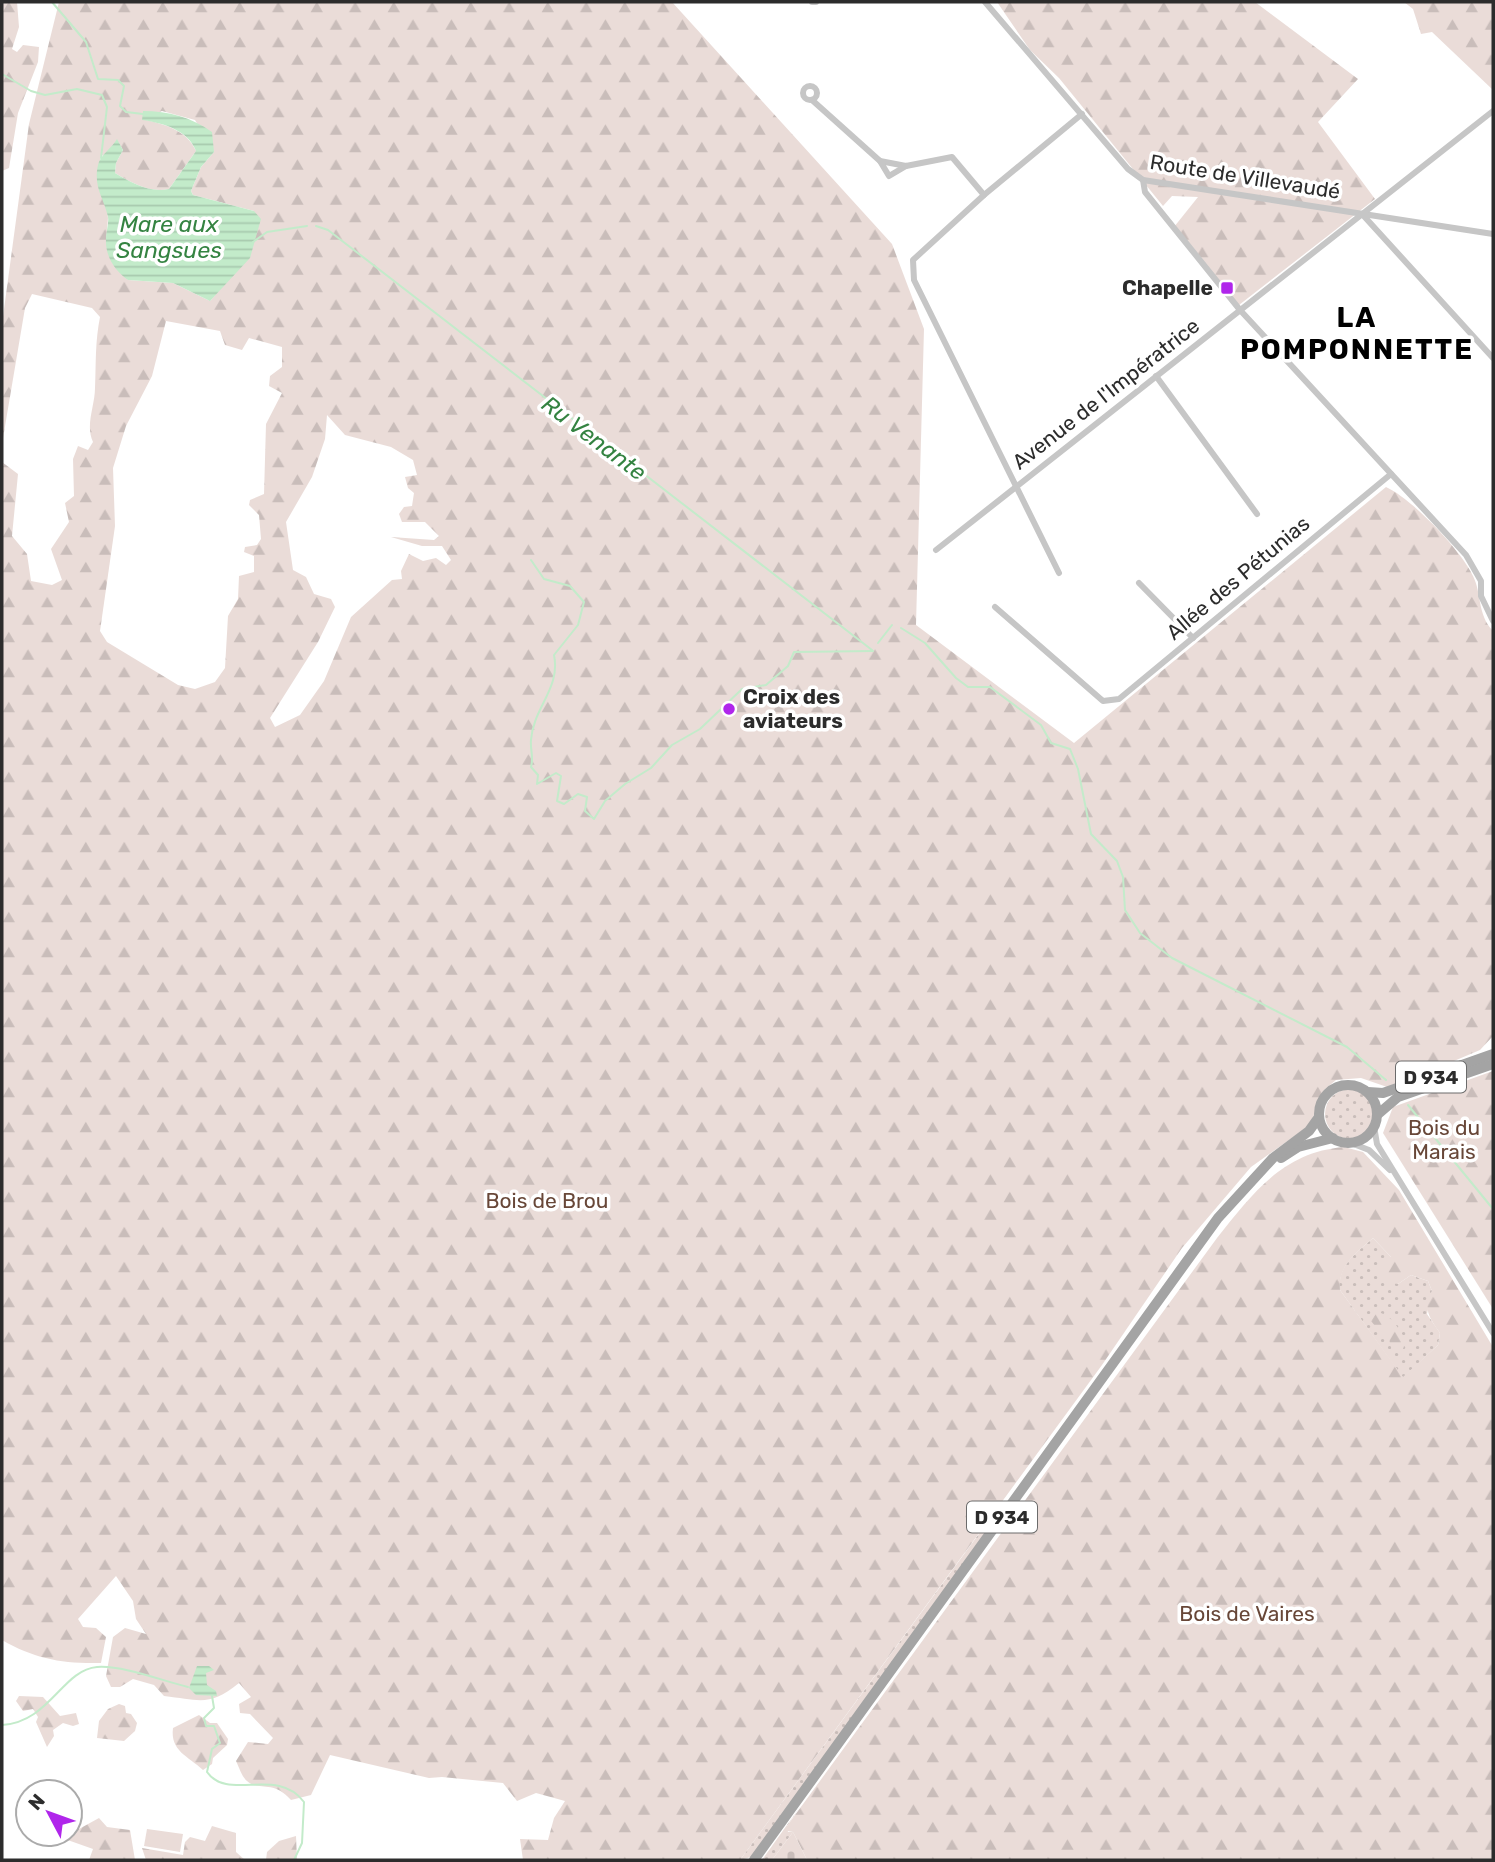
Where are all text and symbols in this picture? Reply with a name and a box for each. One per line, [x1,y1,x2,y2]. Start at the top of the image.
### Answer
street label: Route de Villevaudé [1148,149,1342,204]
water label: Mare aux Sangsues [116,210,222,264]
place label: Chapelle [1122,275,1213,300]
marker: Chapelle [1219,280,1235,296]
district label: LA POMPONNETTE [1240,301,1474,366]
street label: Avenue de l'Impératrice [1007,313,1204,474]
water label: Ru Venante [536,390,652,486]
street label: Allée des Pétunias [1161,510,1314,645]
place label: Croix des aviateurs [743,684,843,733]
marker: Croix des aviateurs [721,701,737,717]
road number: D 934 [1396,1062,1466,1092]
park label: Bois du Marais [1408,1115,1480,1164]
park label: Bois de Brou [486,1188,608,1213]
road number: D 934 [967,1502,1037,1532]
park label: Bois de Vaires [1179,1601,1315,1626]
north arrow [14,1778,84,1848]
text: N [23,1789,50,1815]

